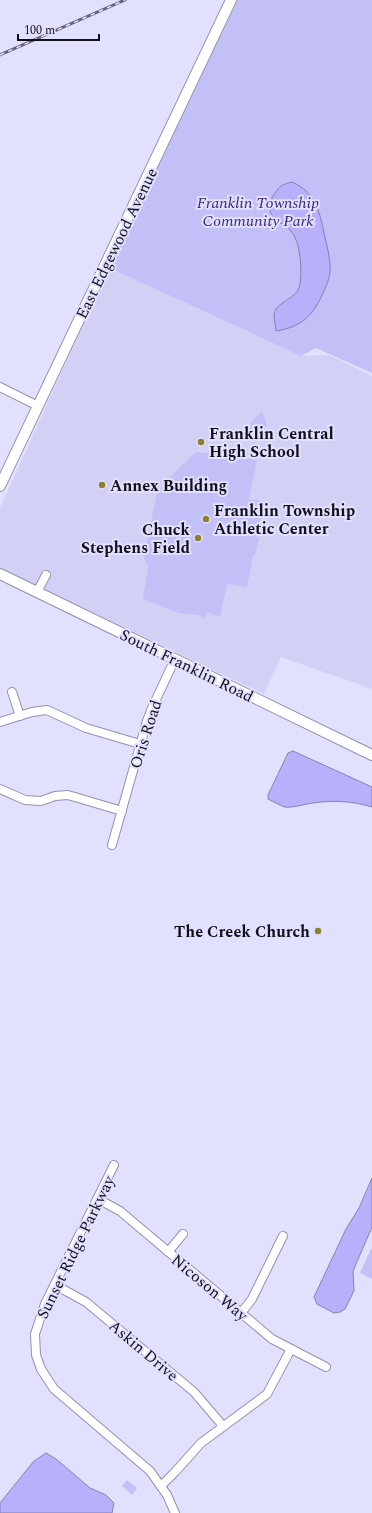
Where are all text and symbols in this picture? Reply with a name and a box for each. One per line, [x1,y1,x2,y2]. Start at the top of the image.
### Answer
scale bar [18,16,99,42]
text: 100 m [24,21,55,40]
street label: East Edgewood Avenue [70,164,164,323]
park label: Franklin Township Community Park [197,191,319,233]
place label: Franklin Central High School [209,422,334,464]
marker: Franklin Central High School [196,437,206,447]
place label: Annex Building [110,474,227,498]
marker: Annex Building [97,480,107,490]
place label: Franklin Township Athletic Center [214,499,355,541]
marker: Franklin Township Athletic Center [201,514,211,524]
place label: Chuck Stephens Field [81,518,190,560]
marker: Chuck Stephens Field [193,533,203,543]
street label: South Franklin Road [116,623,258,709]
street label: Oris Road [124,697,168,772]
place label: The Creek Church [174,920,310,944]
marker: The Creek Church [313,926,323,936]
street label: Sunset Ridge Parkway [31,1171,122,1323]
street label: Nicoson Way [166,1248,254,1328]
street label: Askin Drive [103,1314,184,1387]

